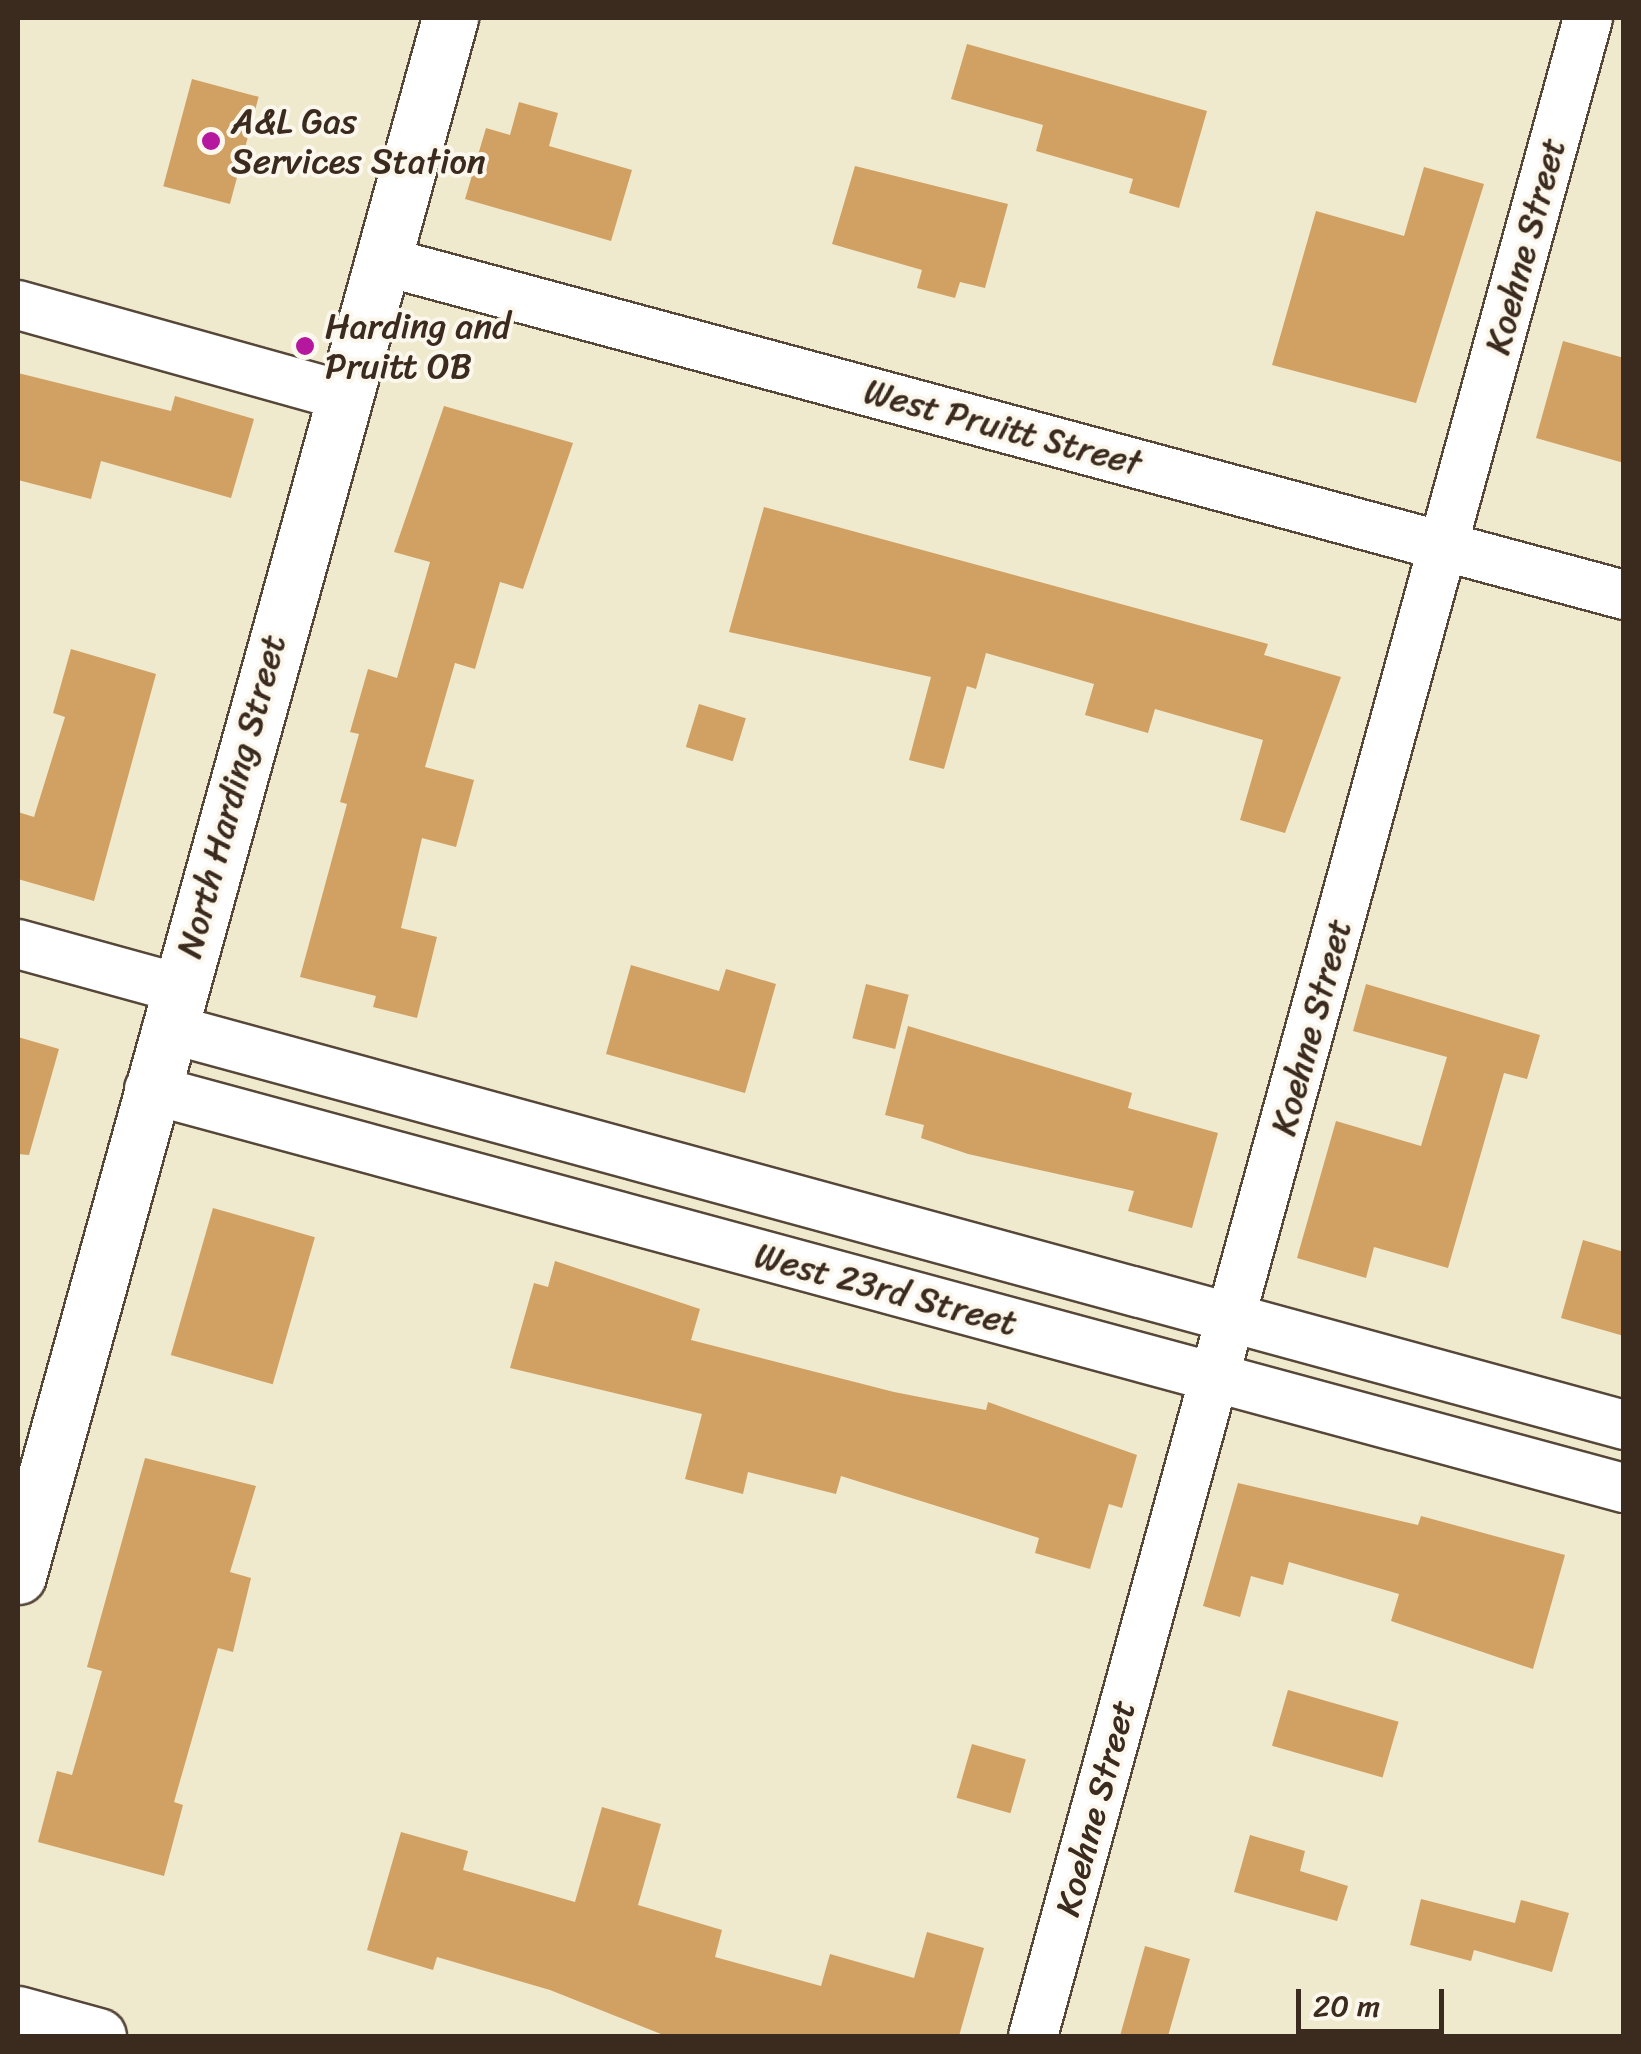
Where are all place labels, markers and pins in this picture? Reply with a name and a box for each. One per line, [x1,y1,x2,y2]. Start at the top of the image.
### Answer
place label: A&L Gas Services Station [231,100,487,182]
marker: A&L Gas Services Station [200,130,222,152]
place label: Harding and Pruitt OB [325,305,510,387]
marker: Harding and Pruitt OB [294,335,316,357]

